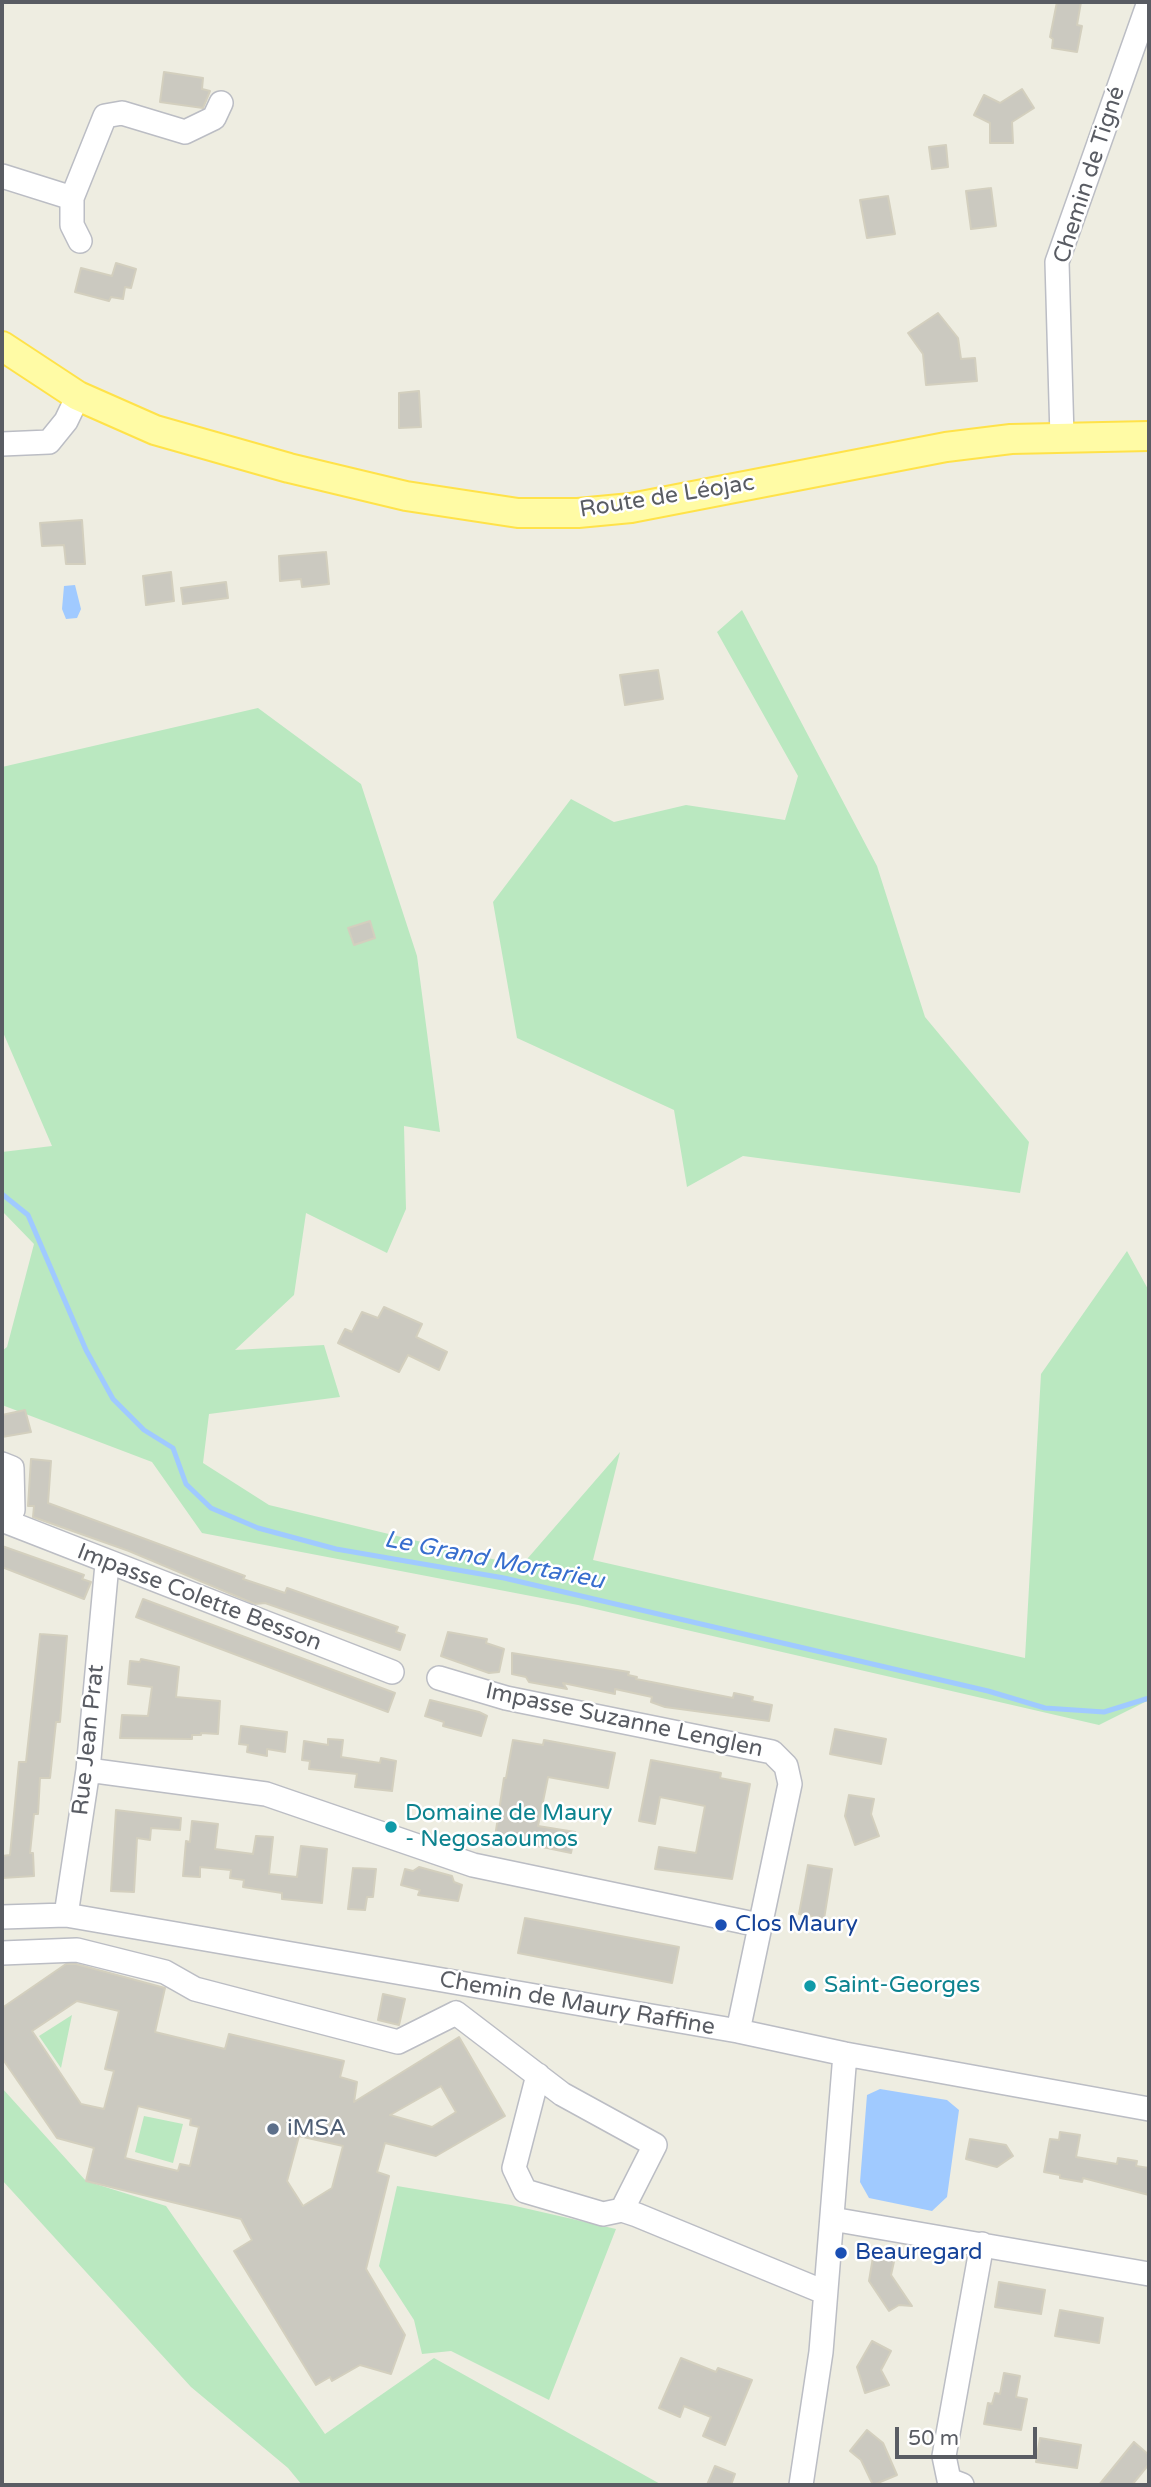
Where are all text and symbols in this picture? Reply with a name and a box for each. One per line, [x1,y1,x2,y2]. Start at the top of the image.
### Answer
street label: Chemin de Tigné [1048,83,1132,267]
street label: Route de Léojac [578,470,756,524]
water label: Le Grand Mortarieu [382,1526,606,1596]
street label: Impasse Colette Besson [73,1539,325,1657]
street label: Rue Jean Prat [67,1663,111,1817]
street label: Impasse Suzanne Lenglen [483,1678,765,1764]
place label: Domaine de Maury - Negosaoumos [405,1800,612,1854]
marker: Domaine de Maury - Negosaoumos [383,1819,399,1835]
place label: Clos Maury [735,1911,858,1939]
marker: Clos Maury [713,1917,729,1933]
street label: Chemin de Maury Raffine [437,1966,717,2042]
place label: Saint-Georges [824,1972,980,2000]
marker: Saint-Georges [802,1978,818,1994]
place label: iMSA [287,2115,346,2143]
marker: iMSA [265,2121,281,2137]
place label: Beauregard [855,2239,983,2267]
marker: Beauregard [833,2245,849,2261]
scale bar [899,2414,1041,2458]
text: 50 m [908,2426,959,2451]

